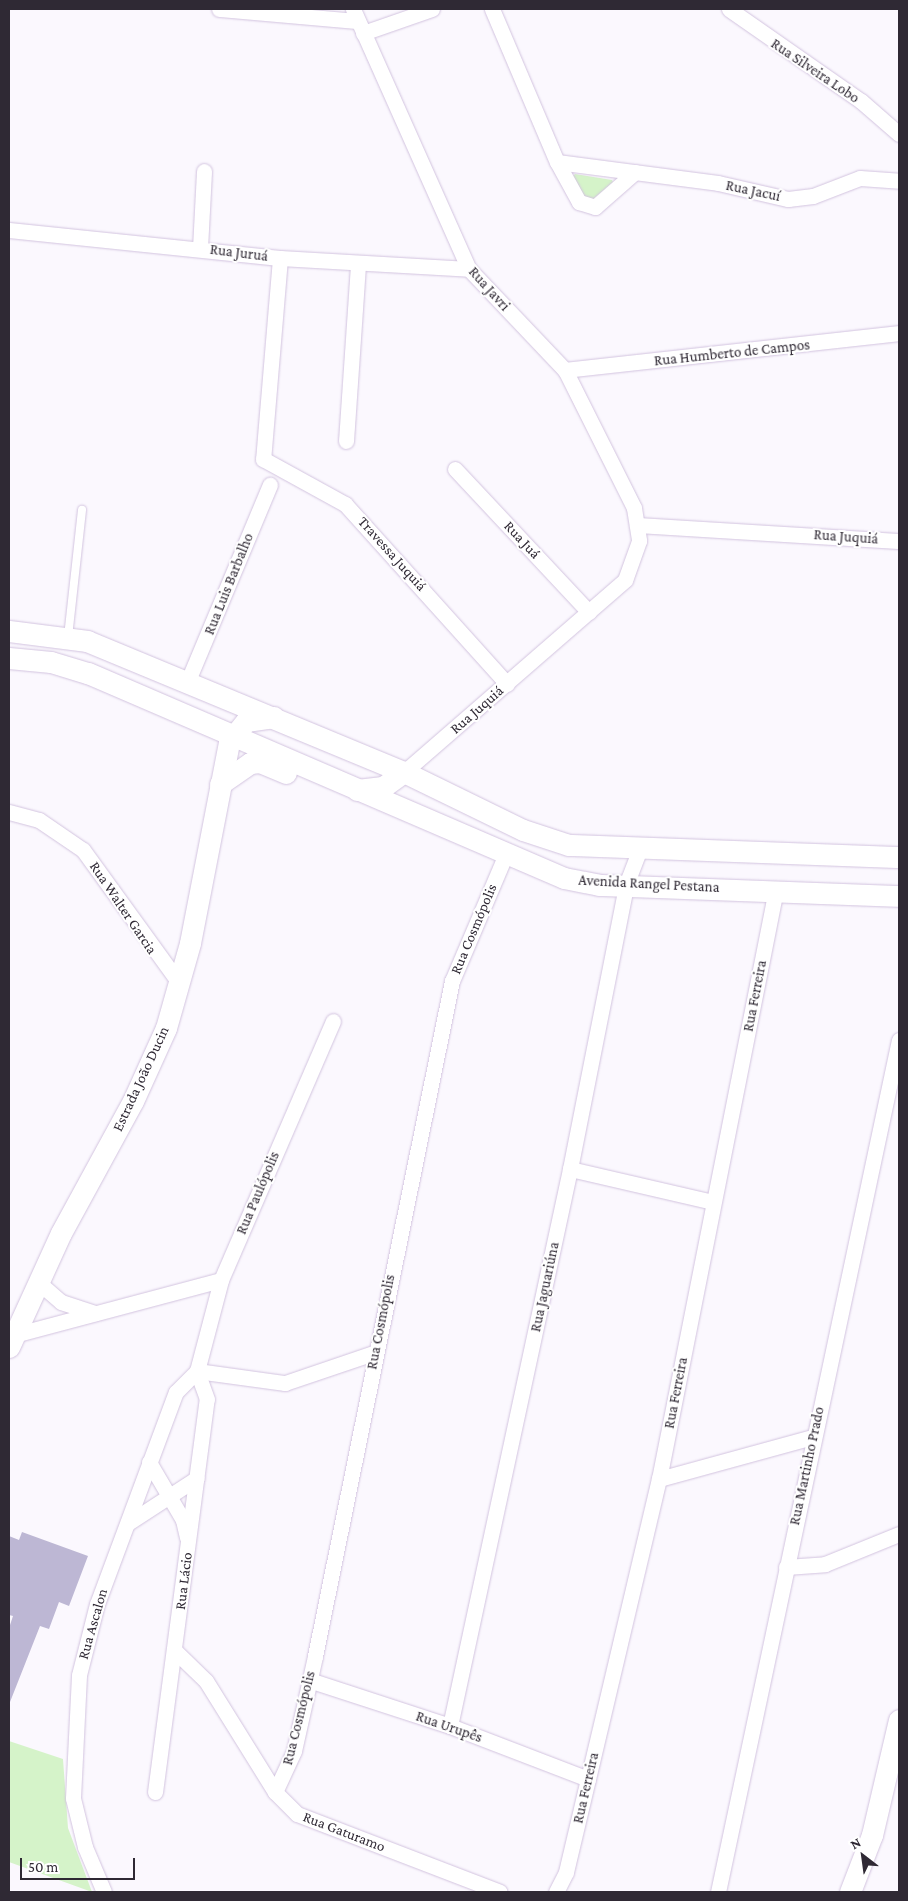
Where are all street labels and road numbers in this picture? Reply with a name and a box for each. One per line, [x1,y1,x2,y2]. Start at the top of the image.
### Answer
street label: Rua Silveira Lobo [767,35,863,107]
street label: Rua Jacuí [724,176,782,206]
street label: Rua Juruá [209,241,269,265]
street label: Rua Javri [464,263,514,315]
street label: Rua Humberto de Campos [653,336,811,370]
street label: Travessa Juquiá [354,513,430,595]
street label: Rua Juá [500,517,544,563]
street label: Rua Juquiá [813,526,879,548]
street label: Rua Luis Barbalho [200,530,258,638]
street label: Rua Juquiá [447,682,507,738]
street label: Rua Walter Garcia [85,858,161,958]
street label: Avenida Rangel Pestana [578,871,720,897]
street label: Rua Cosmópolis [447,881,501,977]
street label: Rua Ferreira [739,959,771,1033]
street label: Estrada João Ducin [109,1024,173,1134]
street label: Rua Paulópolis [232,1149,284,1237]
street label: Rua Jaguariúna [527,1240,563,1334]
street label: Rua Cosmópolis [363,1273,399,1371]
street label: Rua Ferreira [660,1356,692,1430]
street label: Rua Martinho Prado [786,1405,828,1527]
street label: Rua Lácio [172,1551,196,1611]
street label: Rua Ascalon [74,1586,112,1662]
street label: Rua Cosmópolis [279,1669,319,1767]
street label: Rua Urupês [413,1707,485,1747]
street label: Rua Ferreira [569,1751,603,1825]
street label: Rua Gaturamo [300,1808,388,1856]

